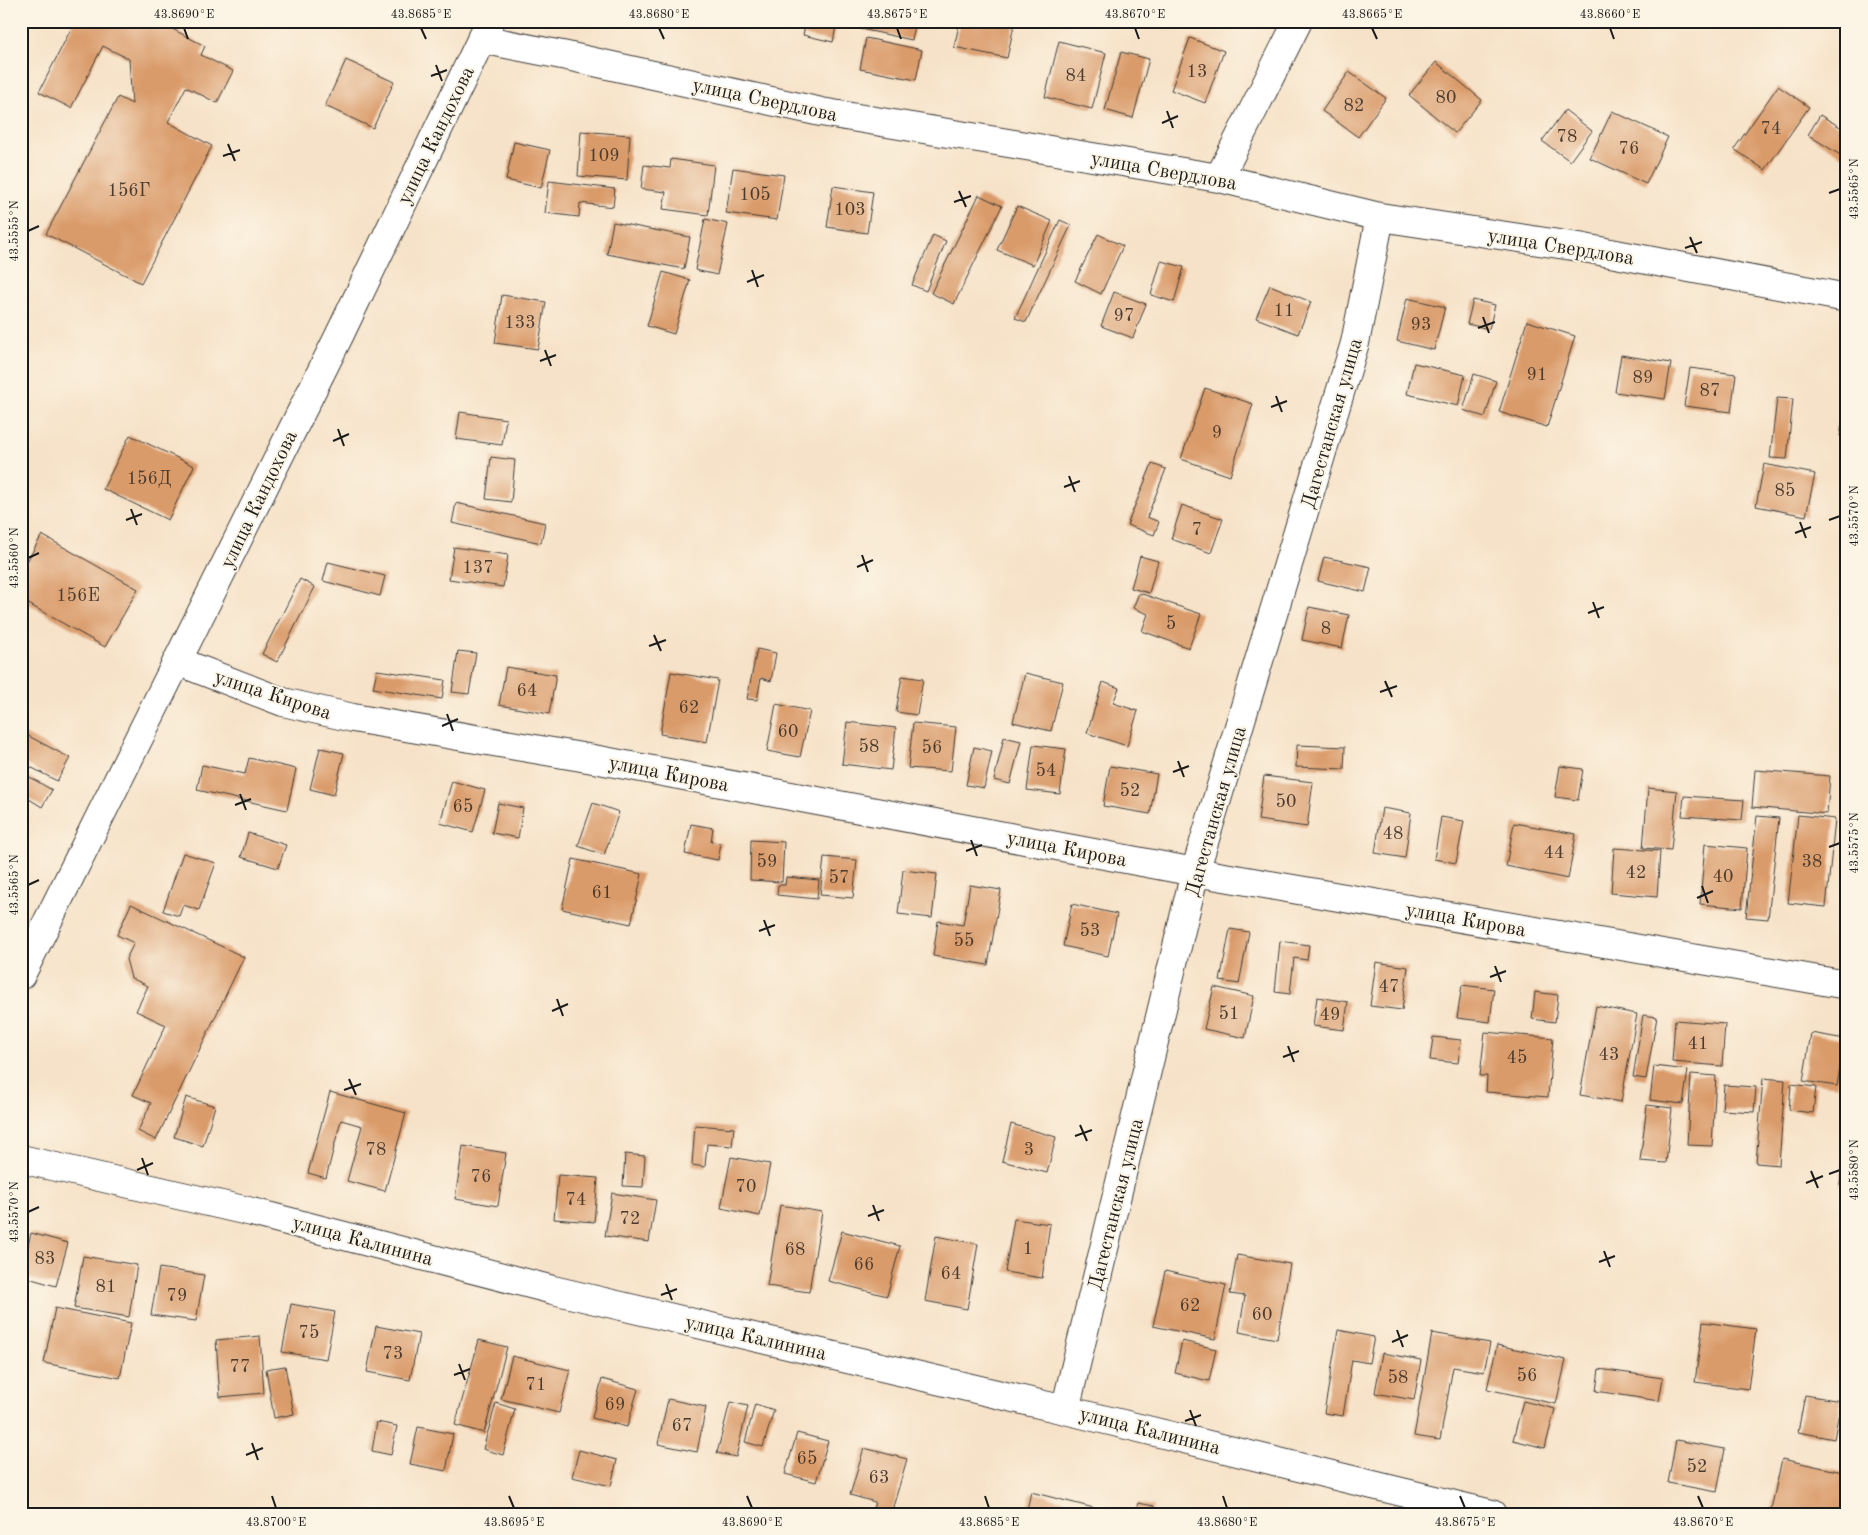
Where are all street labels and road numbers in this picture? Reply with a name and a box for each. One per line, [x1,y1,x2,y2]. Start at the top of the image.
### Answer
street label: улица Кандохова [395,64,479,208]
street label: улица Свердлова [690,76,839,126]
street label: улица Свердлова [1089,149,1238,195]
street label: улица Свердлова [1486,227,1635,269]
street label: Дагестанская улица [1299,336,1367,511]
street label: улица Кандохова [218,428,302,572]
street label: улица Кирова [211,668,334,724]
street label: Дагестанская улица [1183,724,1251,899]
street label: улица Кирова [607,754,730,796]
street label: улица Кирова [1005,829,1128,871]
street label: улица Кирова [1404,901,1527,941]
street label: Дагестанская улица [1086,1116,1148,1292]
street label: улица Калинина [290,1214,435,1270]
street label: улица Калинина [683,1313,828,1365]
street label: улица Калинина [1077,1405,1222,1459]

